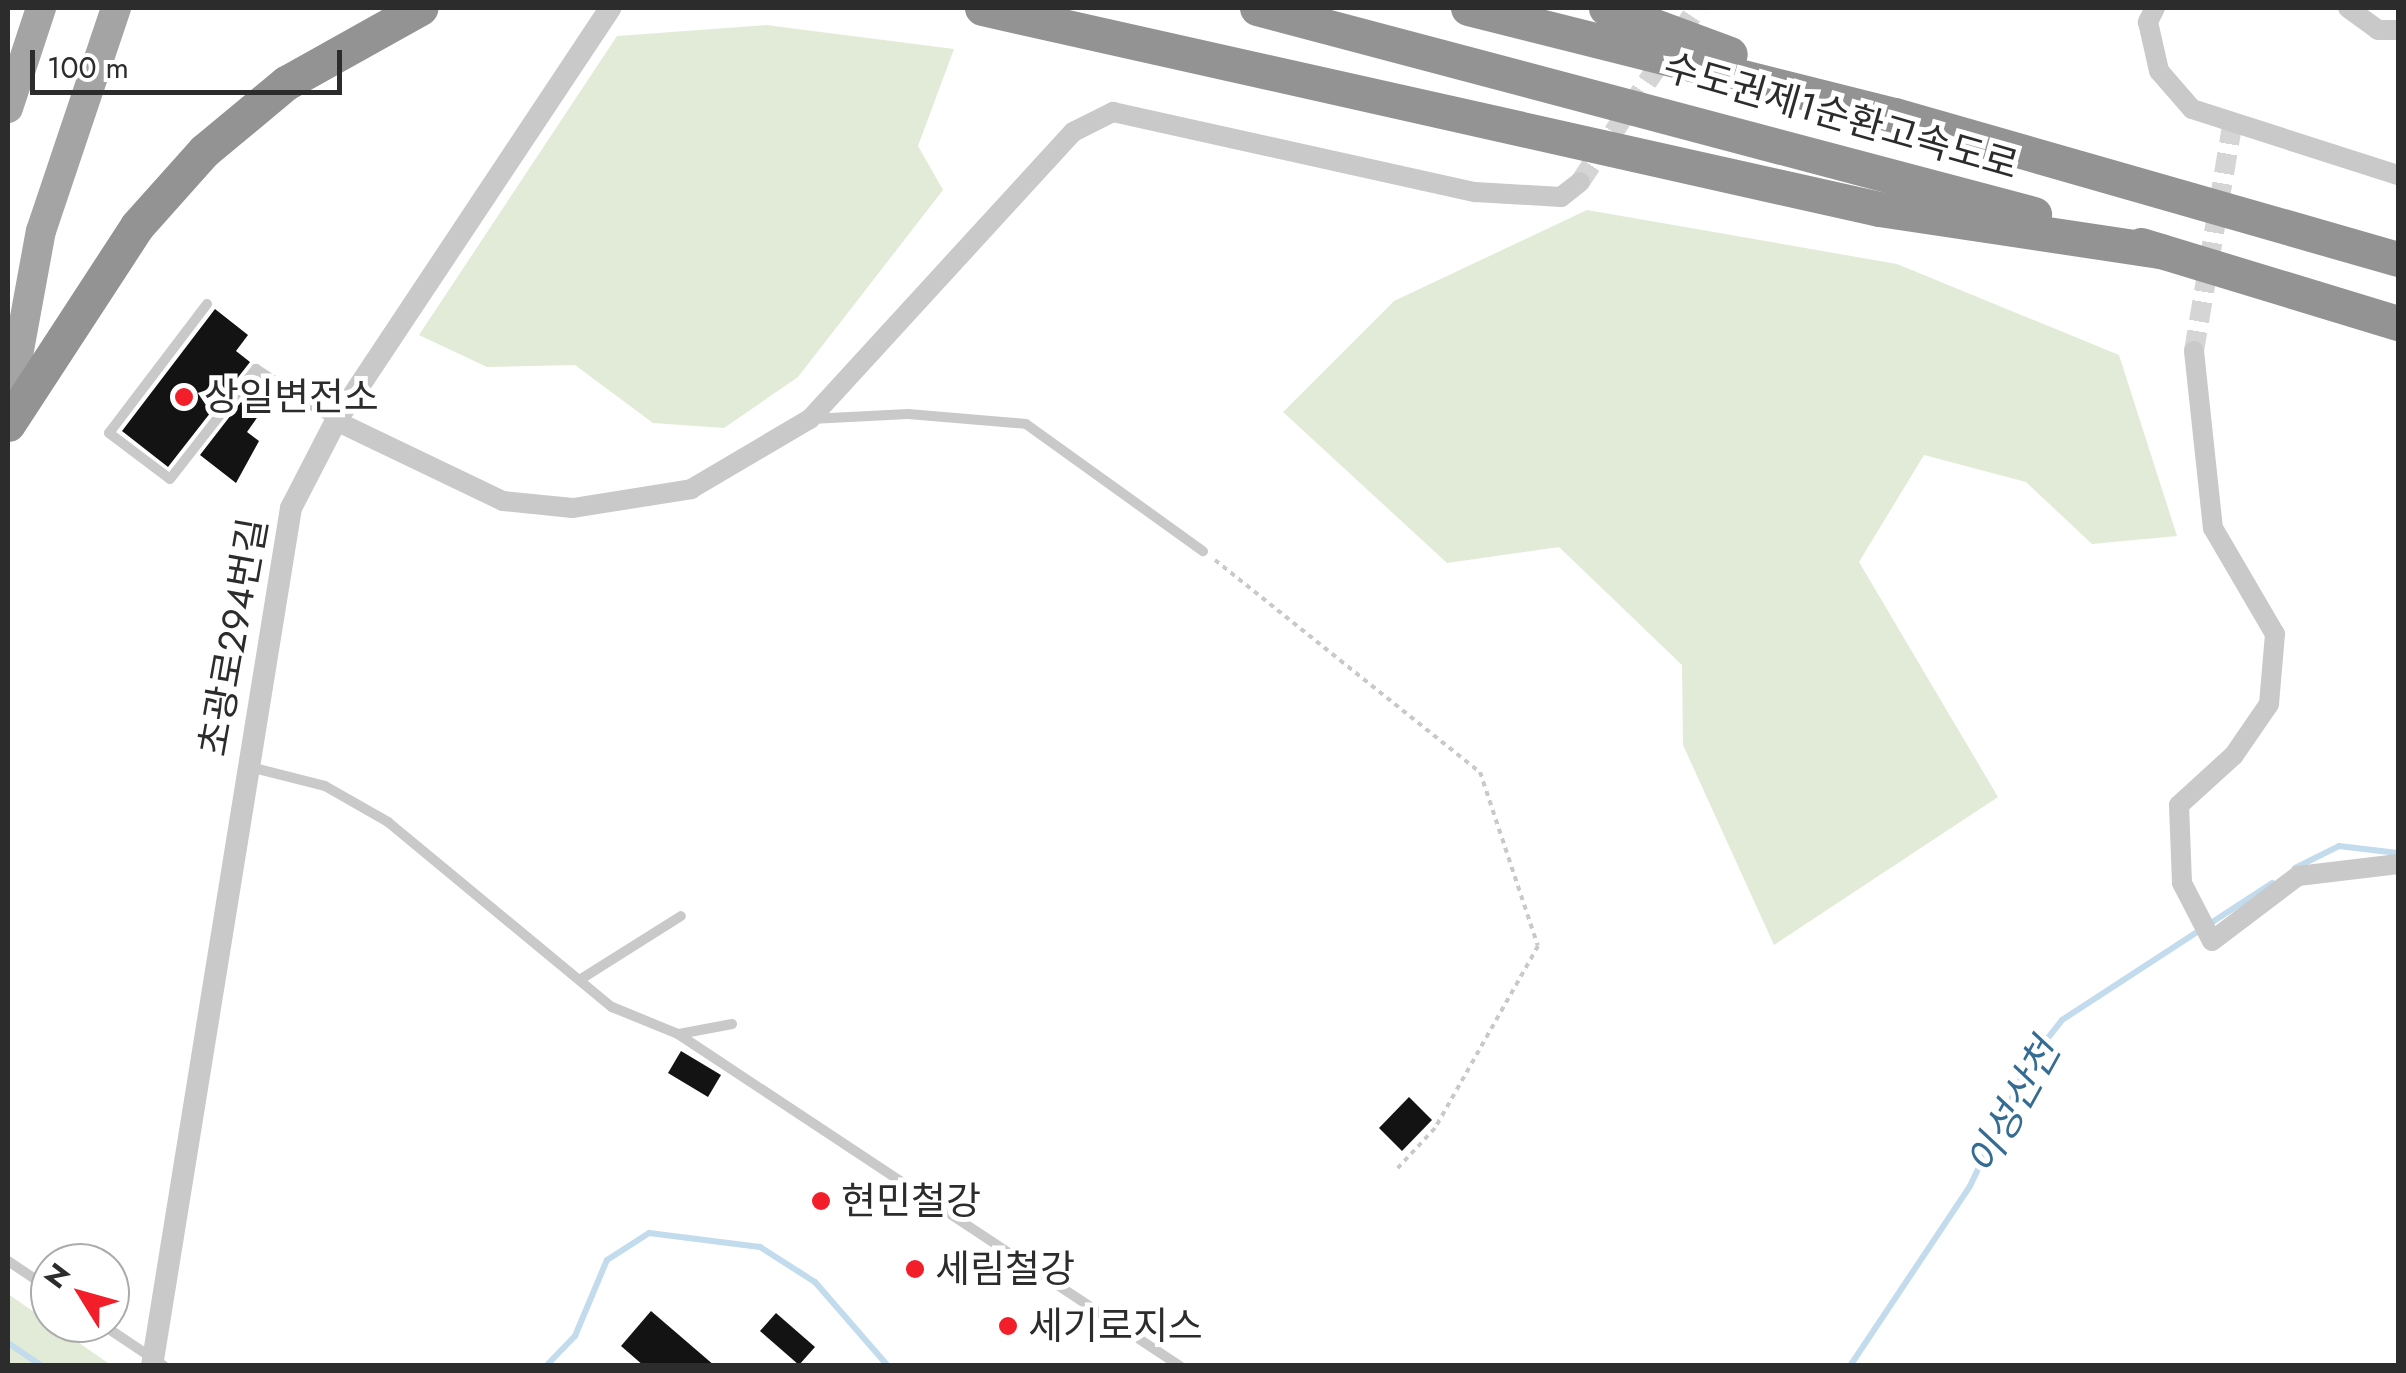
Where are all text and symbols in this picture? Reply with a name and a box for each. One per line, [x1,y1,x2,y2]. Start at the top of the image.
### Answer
scale bar [35,30,348,92]
street label: 수도권제1순환고속도로 [1658,44,2024,188]
text: 100 m [47,46,129,89]
place label: 상일변전소 [204,374,379,420]
marker: 상일변전소 [173,386,195,408]
street label: 초광로294번길 [190,515,276,759]
water label: 이성산천 [1956,1031,2070,1183]
place label: 현민철강 [841,1178,981,1224]
marker: 현민철강 [810,1190,832,1212]
north arrow [30,1243,130,1343]
place label: 세림철강 [935,1246,1075,1292]
text: N [34,1255,80,1297]
marker: 세림철강 [904,1258,926,1280]
place label: 세기로지스 [1028,1303,1203,1349]
marker: 세기로지스 [997,1315,1019,1337]

